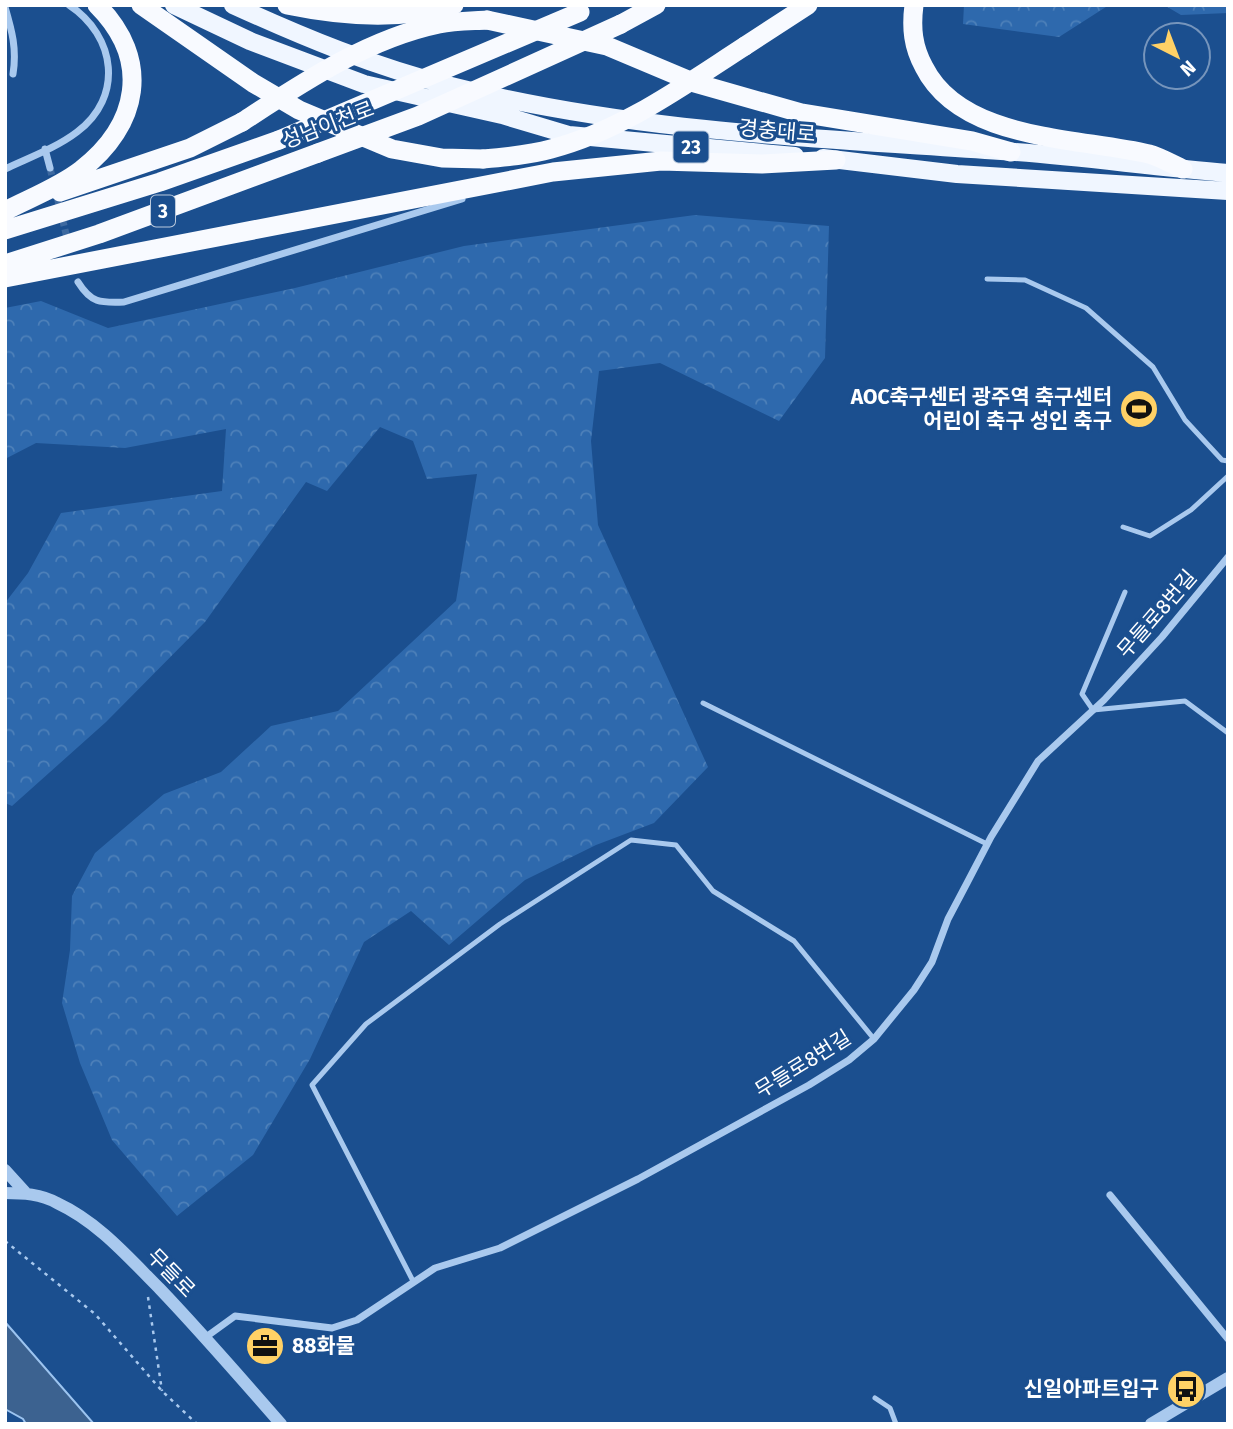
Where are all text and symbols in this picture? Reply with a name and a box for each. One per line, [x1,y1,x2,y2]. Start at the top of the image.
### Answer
north arrow [1142,21,1212,91]
text: N [1176,55,1200,81]
street label: 성남이천로 [278,96,378,154]
street label: 경충대로 [737,115,817,147]
road number: 23 [674,132,708,162]
road number: 3 [151,196,175,226]
place label: AOC축구센터 광주역 축구센터 어린이 축구 성인 축구 [850,384,1112,434]
sports icon: AOC축구센터 광주역 축구센터 어린이 축구 성인 축구 [1118,388,1160,430]
street label: 무들로8번길 [1112,565,1202,663]
street label: 무들로8번길 [750,1024,856,1104]
street label: 무들로 [142,1243,200,1303]
office icon: 88화물 [244,1325,286,1367]
place label: 88화물 [292,1333,355,1359]
bus stop icon: 신일아파트입구 [1165,1368,1207,1410]
place label: 신일아파트입구 [1024,1376,1159,1402]

